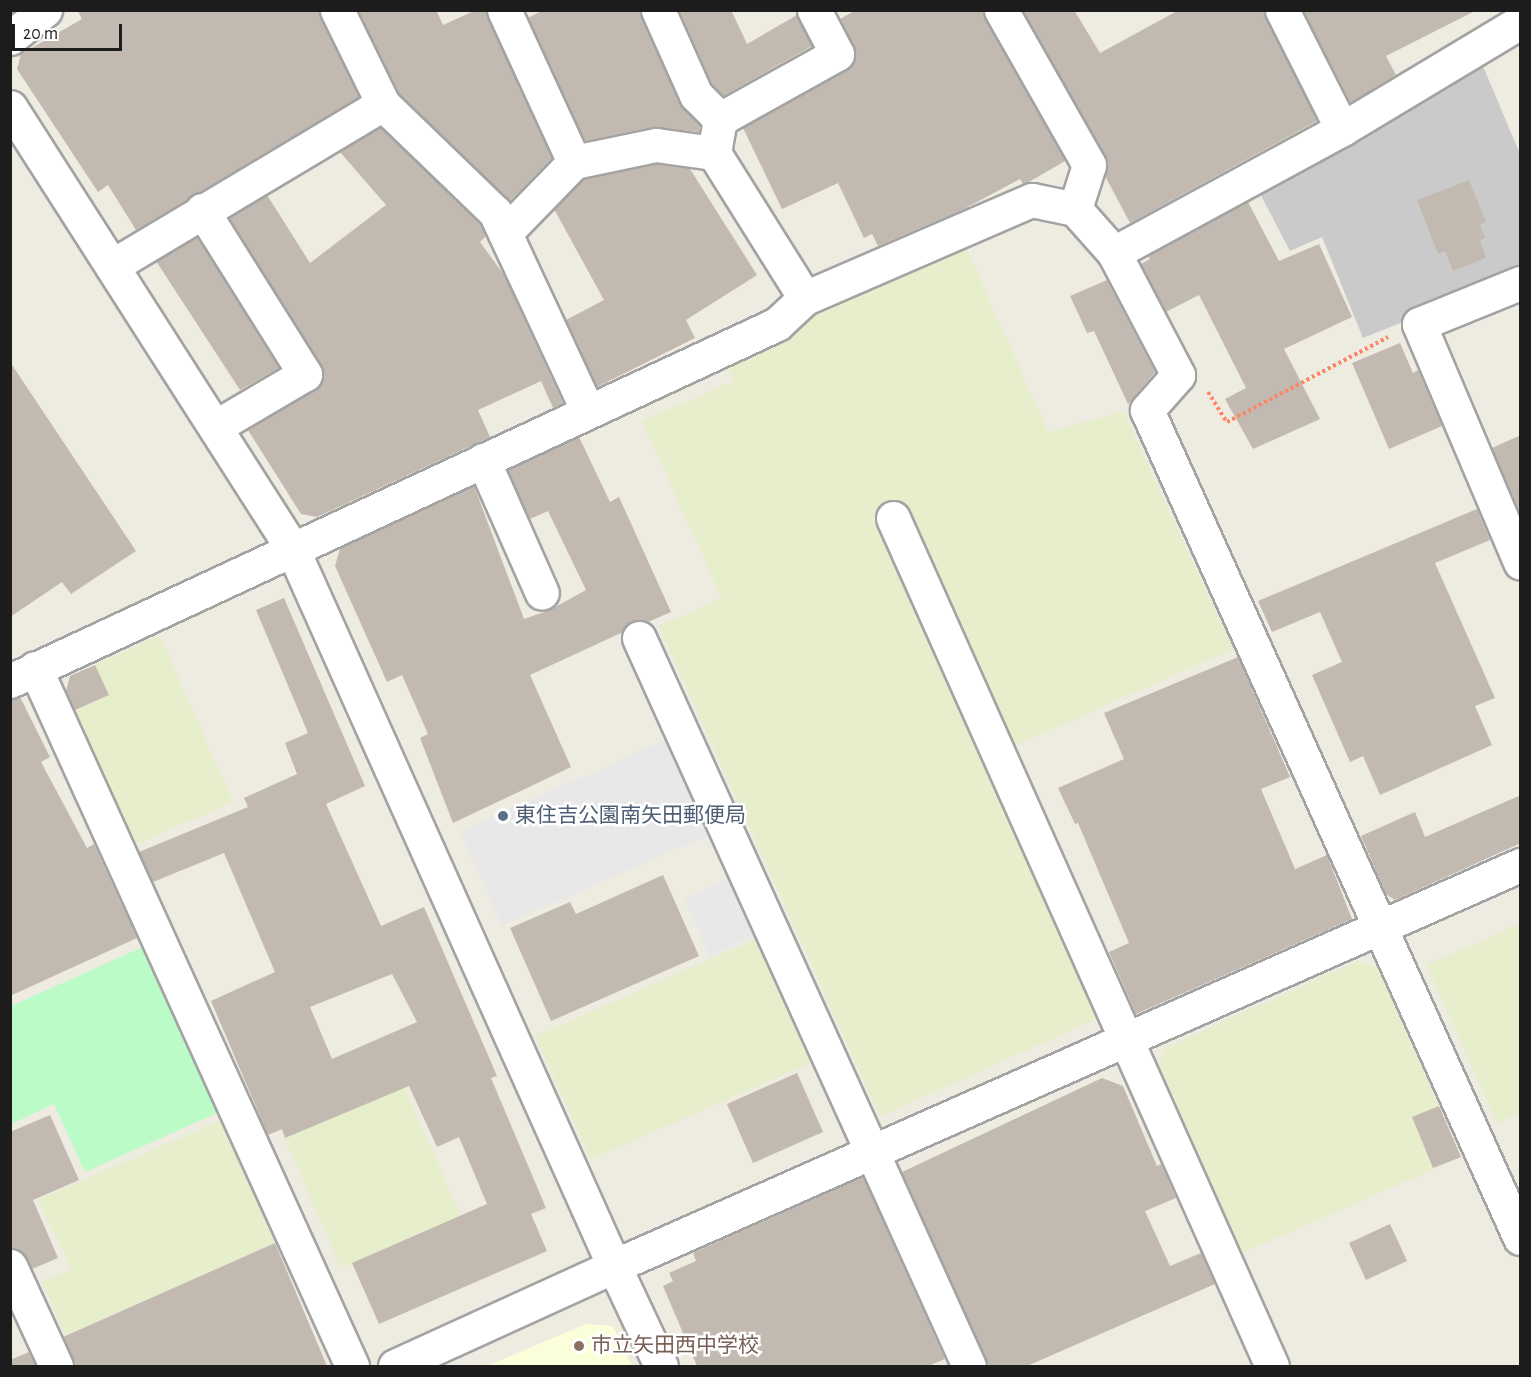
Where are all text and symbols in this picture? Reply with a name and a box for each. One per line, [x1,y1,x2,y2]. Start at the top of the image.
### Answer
scale bar [15,12,124,50]
text: 20 m [23,25,58,43]
place label: 東住吉公園南矢田郵便局 [515,803,746,829]
marker: 東住吉公園南矢田郵便局 [496,809,510,823]
place label: 市立矢田西中学校 [591,1333,759,1359]
marker: 市立矢田西中学校 [572,1339,586,1353]

